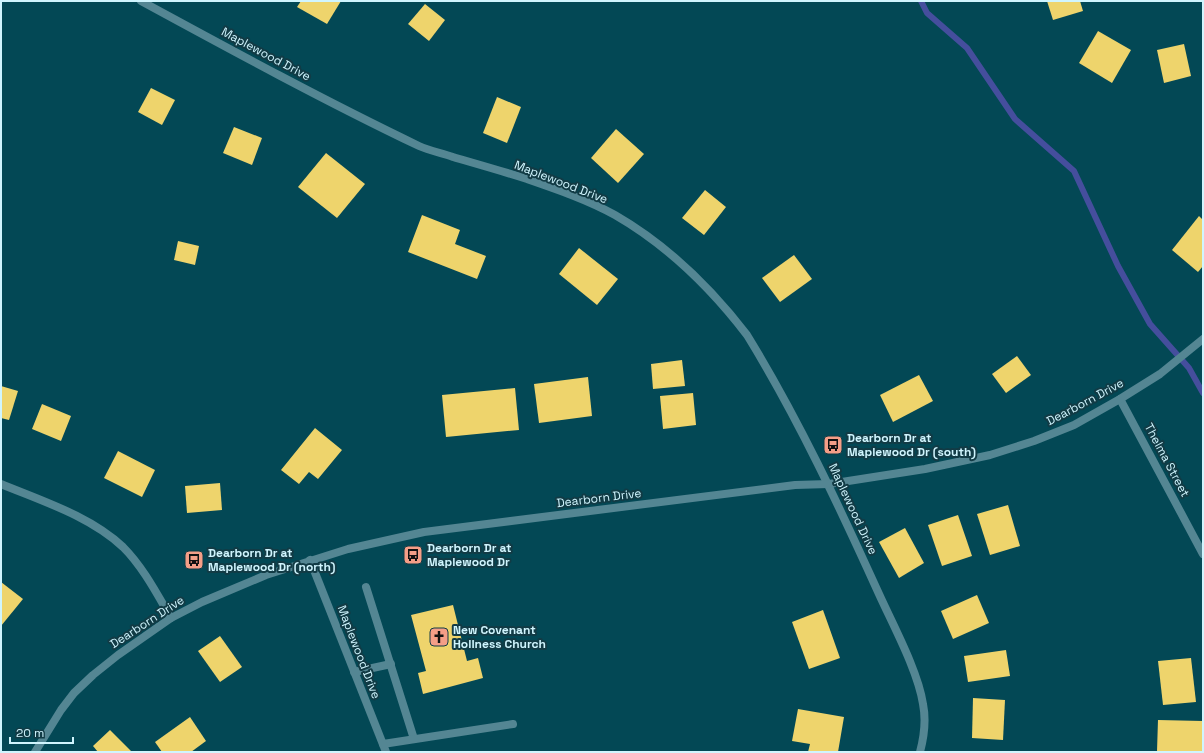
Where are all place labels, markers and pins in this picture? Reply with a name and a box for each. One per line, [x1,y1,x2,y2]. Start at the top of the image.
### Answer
place label: Dearborn Dr at Maplewood Dr (south) [847,430,976,460]
bus stop icon: Dearborn Dr at Maplewood Dr (south) [822,434,844,456]
place label: Dearborn Dr at Maplewood Dr [427,540,512,570]
bus stop icon: Dearborn Dr at Maplewood Dr [402,544,424,566]
place label: Dearborn Dr at Maplewood Dr (north) [208,545,336,575]
bus stop icon: Dearborn Dr at Maplewood Dr (north) [183,549,205,571]
place label: New Covenant Holiness Church [453,622,546,652]
church icon: New Covenant Holiness Church [428,626,450,648]

